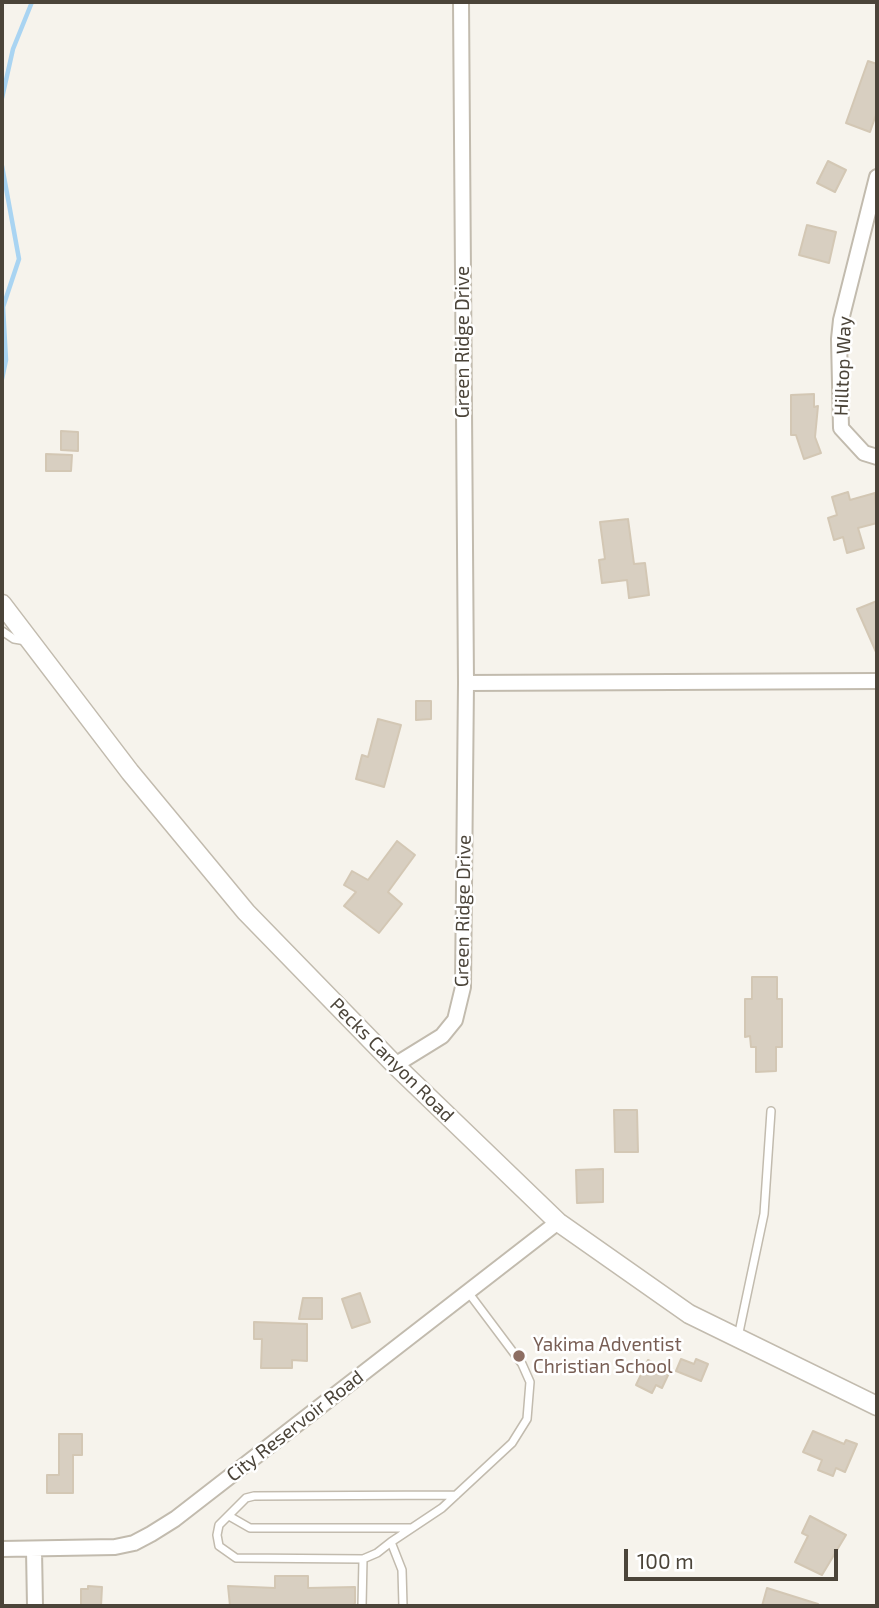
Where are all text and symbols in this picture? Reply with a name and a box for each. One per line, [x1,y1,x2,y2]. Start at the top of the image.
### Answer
street label: Green Ridge Drive [452,266,474,418]
street label: Hilltop Way [830,316,856,416]
street label: Green Ridge Drive [450,835,476,987]
street label: Pecks Canyon Road [325,993,459,1127]
place label: Yakima Adventist Christian School [533,1334,682,1378]
marker: Yakima Adventist Christian School [511,1348,527,1364]
street label: City Reservoir Road [222,1365,368,1487]
scale bar [627,1534,840,1578]
text: 100 m [637,1548,694,1573]

